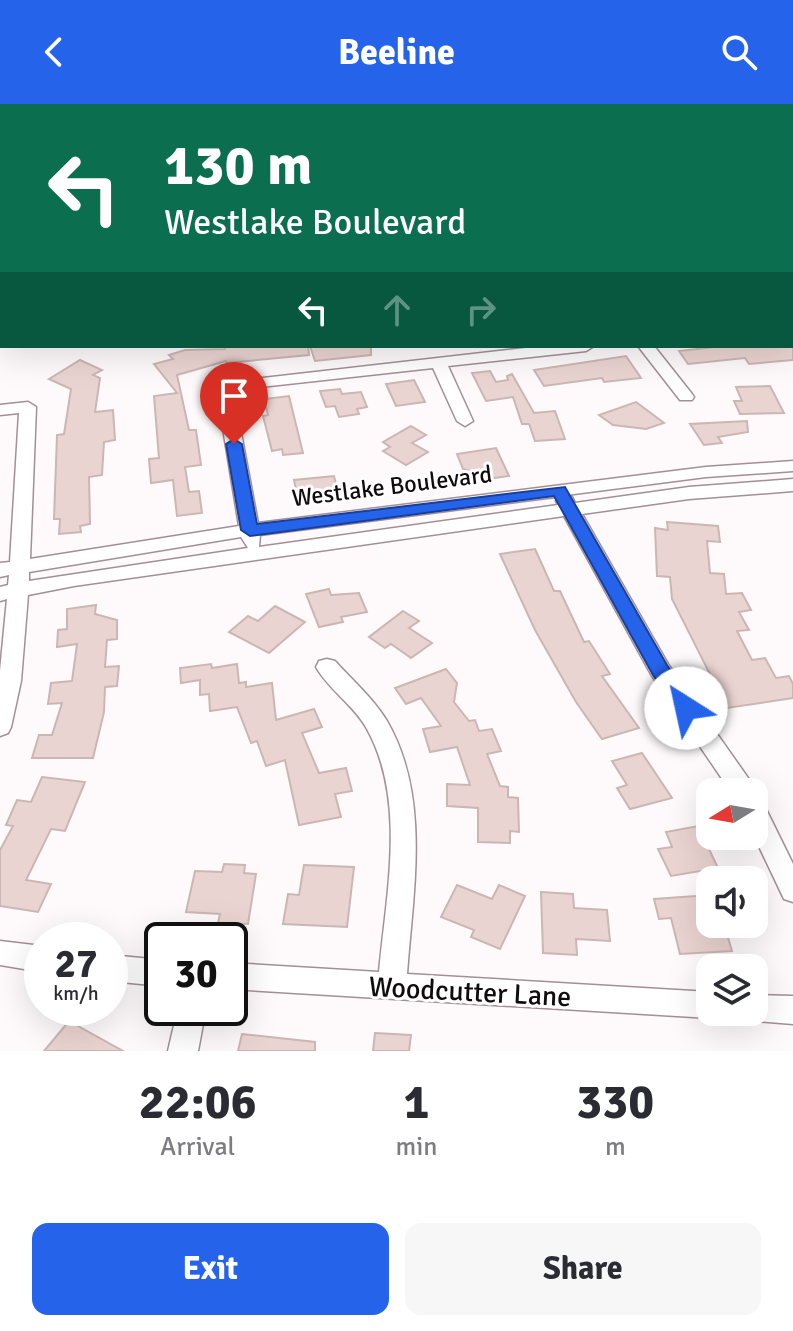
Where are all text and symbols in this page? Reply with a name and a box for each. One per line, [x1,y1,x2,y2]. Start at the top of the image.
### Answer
icon: back [32,30,76,74]
text: Beeline [338,30,455,75]
icon: search [717,30,761,74]
text: 130 m [164,131,312,200]
icon: left [32,136,136,240]
text: Westlake Boulevard [164,200,466,245]
icon: left [291,288,335,332]
icon: ahead [375,288,419,332]
icon: right [459,288,503,332]
pin [200,362,268,444]
icon: arrive [212,374,256,418]
street label: Westlake Boulevard [290,459,494,513]
position arrow [644,666,728,750]
north arrow [696,778,768,850]
map controls [696,778,768,1026]
button: sound [696,866,768,938]
speed limit sign: 30 [144,922,248,1026]
text: 27 [54,939,98,989]
button: layers [696,954,768,1026]
street label: Woodcutter Lane [368,970,572,1014]
text: km/h [53,981,99,1006]
text: 22:06 [139,1073,257,1132]
text: 1 [404,1073,429,1132]
text: 330 [576,1073,654,1132]
text: Arrival [160,1131,235,1163]
text: min [396,1131,438,1163]
text: m [605,1131,626,1163]
button: Exit [32,1223,389,1315]
button: Share [405,1223,761,1315]

